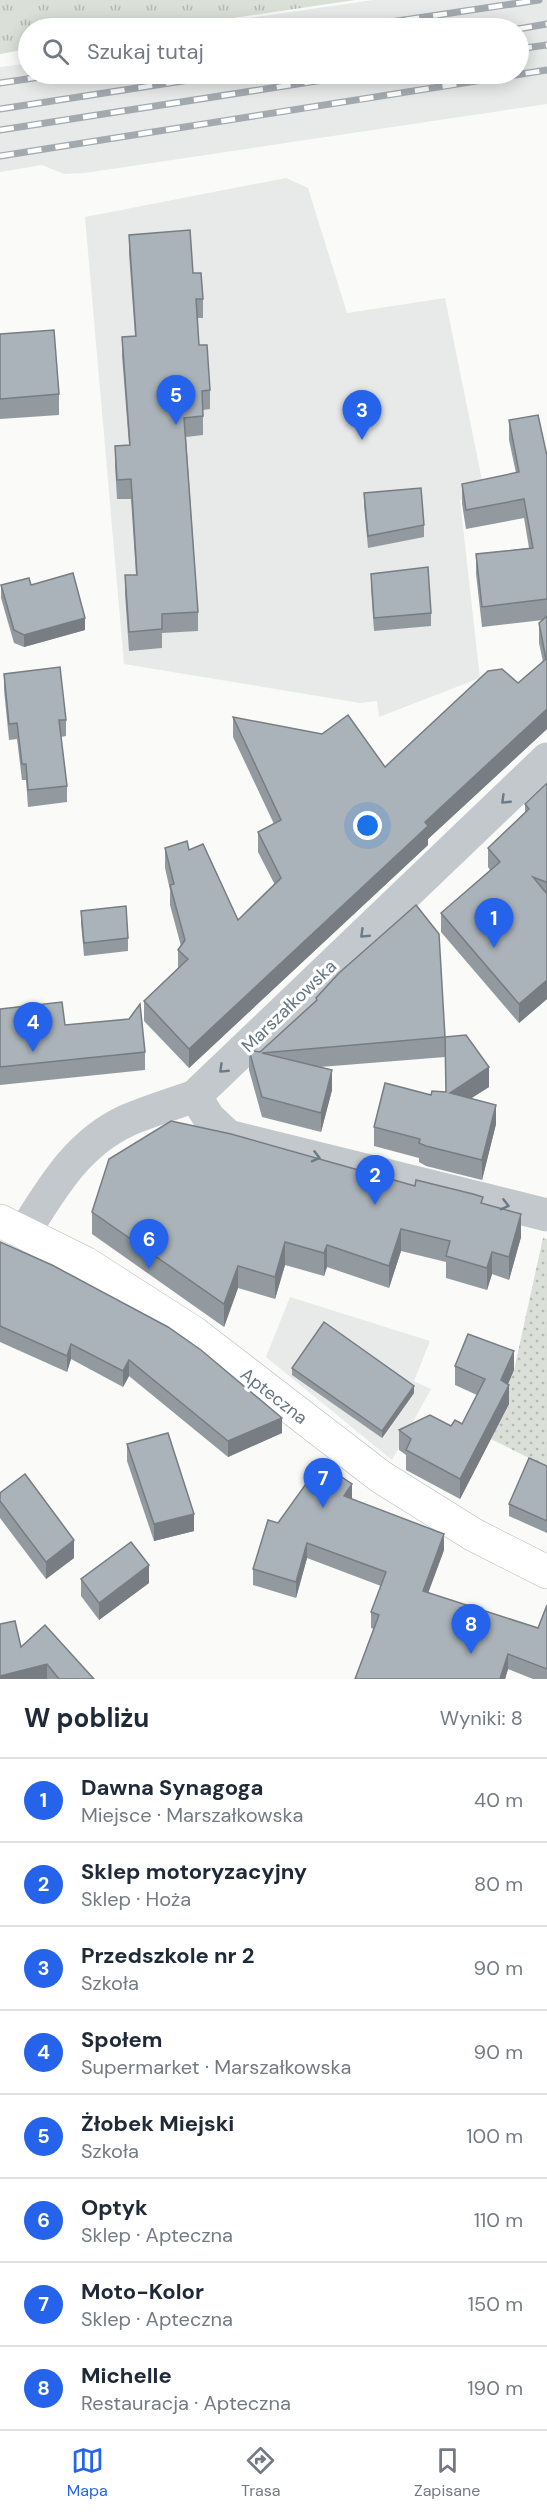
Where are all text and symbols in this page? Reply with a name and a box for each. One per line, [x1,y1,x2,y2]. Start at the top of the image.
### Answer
search box [18,18,529,84]
icon: search [39,35,72,68]
text: Szukaj tutaj [87,37,204,66]
pin: 5 [156,376,195,425]
pin: 3 [342,390,382,440]
one-way arrow [501,792,512,803]
your location [353,811,382,840]
pin: 1 [474,898,514,948]
one-way arrow [360,927,371,938]
street label: Marszałkowska [236,954,342,1058]
pin: 4 [14,1002,52,1052]
one-way arrow [219,1062,230,1073]
one-way arrow [311,1150,321,1163]
pin: 2 [356,1156,394,1205]
one-way arrow [500,1197,510,1210]
pin: 6 [130,1220,168,1269]
street label: Apteczna [236,1362,312,1430]
pin: 7 [304,1458,342,1508]
pin: 8 [452,1604,490,1654]
text: W pobliżu [24,1701,149,1735]
text: Wyniki: 8 [440,1705,523,1731]
text: Dawna Synagoga [81,1773,263,1802]
text: 1 [40,1787,47,1813]
text: 40 m [474,1787,523,1813]
text: Miejsce · Marszałkowska [81,1802,304,1828]
text: Sklep motoryzacyjny [81,1857,307,1886]
text: 2 [38,1871,49,1897]
text: 80 m [474,1871,523,1897]
text: Sklep · Hoża [81,1886,191,1912]
text: Przedszkole nr 2 [81,1941,254,1970]
text: 3 [37,1955,50,1981]
text: 90 m [474,1955,523,1981]
text: Szkoła [81,1970,139,1996]
text: Społem [81,2025,163,2054]
text: 4 [37,2039,50,2065]
text: 90 m [474,2039,523,2065]
text: Supermarket · Marszałkowska [81,2054,351,2080]
text: Żłobek Miejski [81,2109,234,2138]
text: 5 [37,2123,50,2149]
text: 100 m [466,2123,523,2149]
text: Szkoła [81,2138,139,2164]
text: Optyk [81,2193,148,2222]
text: 6 [37,2207,50,2233]
text: 110 m [474,2207,523,2233]
text: Sklep · Apteczna [81,2222,233,2248]
text: Moto-Kolor [81,2277,204,2306]
text: 7 [38,2291,49,2317]
text: 150 m [468,2291,523,2317]
text: Sklep · Apteczna [81,2306,233,2332]
text: Michelle [81,2361,172,2390]
text: 8 [37,2375,50,2401]
text: 190 m [467,2375,523,2401]
text: Restauracja · Apteczna [81,2390,291,2416]
tab: Mapa [67,2444,108,2501]
tab: Trasa [241,2444,281,2501]
tab: Zapisane [414,2444,480,2501]

